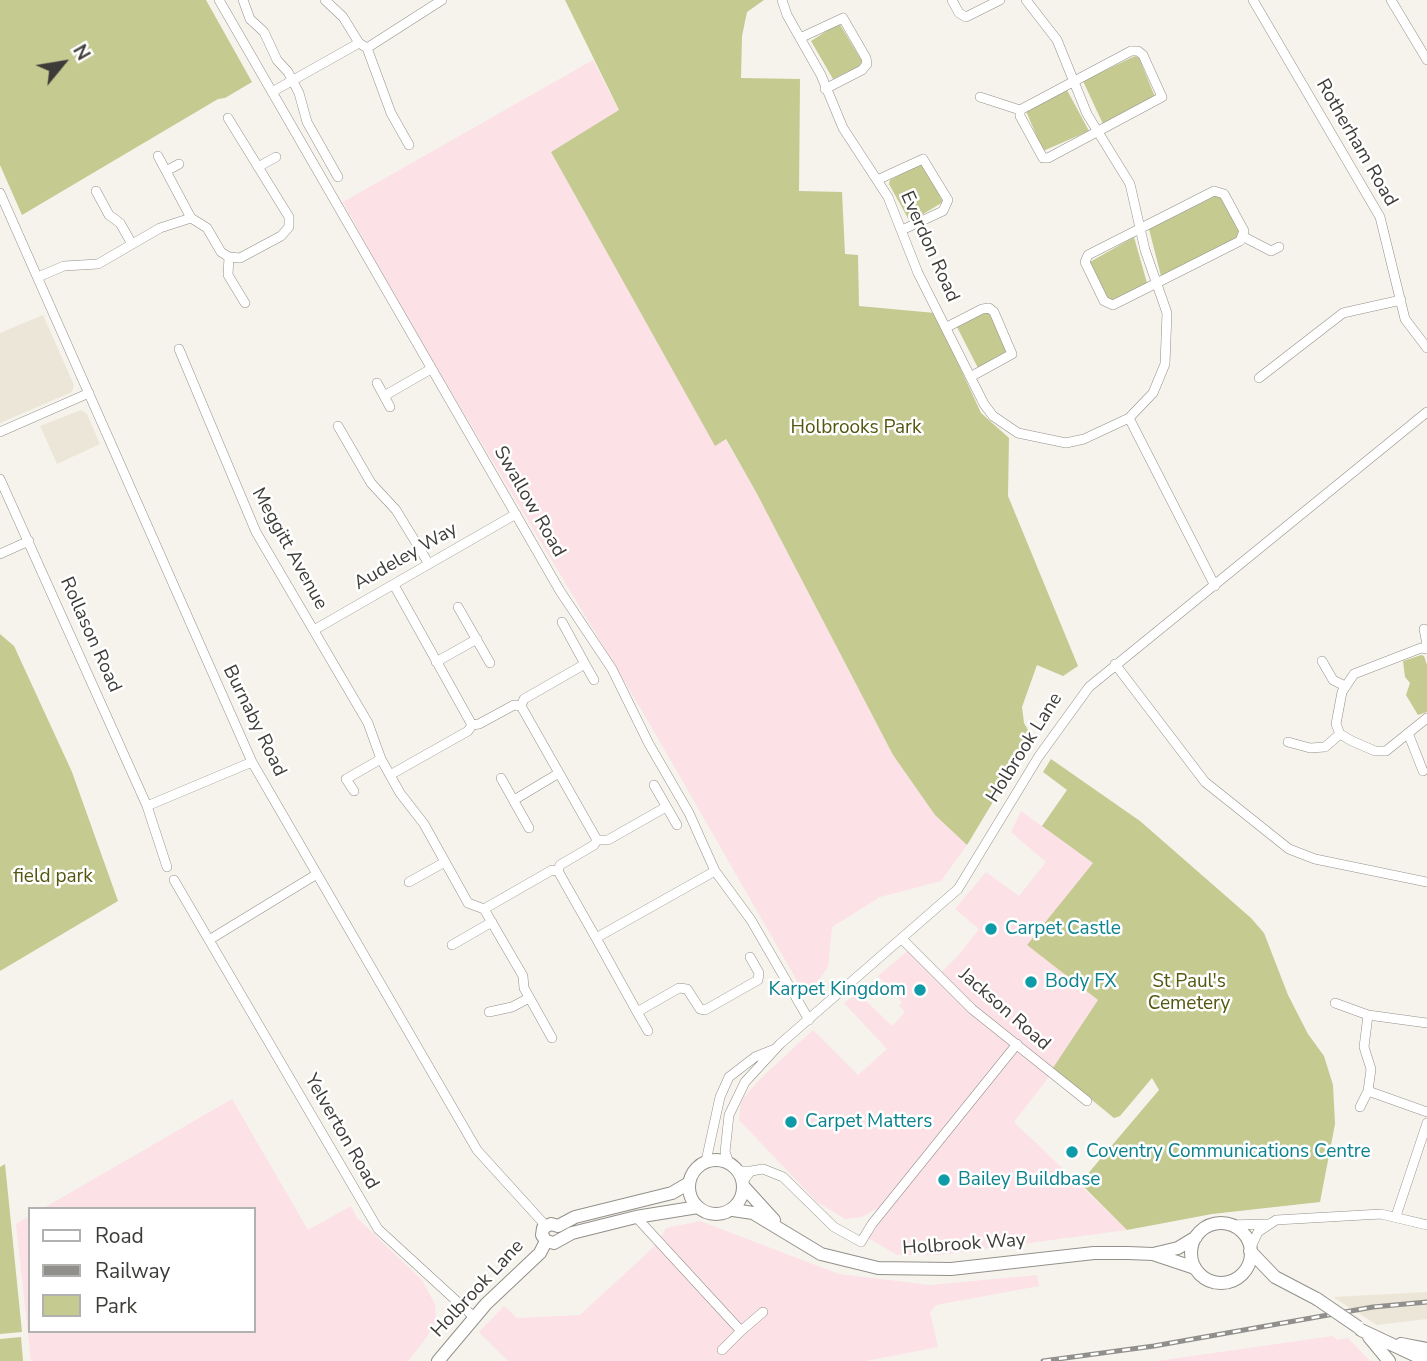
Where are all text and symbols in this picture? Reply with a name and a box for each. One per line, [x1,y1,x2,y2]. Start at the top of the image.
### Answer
north arrow [28,28,98,98]
text: N [66,40,96,65]
street label: Rotherham Road [1310,75,1402,211]
street label: Everdon Road [894,188,964,306]
park label: Holbrooks Park [791,417,921,439]
street label: Swallow Road [488,443,570,561]
street label: Meggitt Avenue [246,484,332,614]
street label: Audeley Way [350,518,462,596]
street label: Rollason Road [54,574,126,696]
street label: Burnaby Road [217,662,291,780]
street label: Holbrook Lane [982,689,1068,807]
park label: field park [13,866,93,888]
place label: Carpet Castle [1005,918,1121,940]
marker: Carpet Castle [983,921,999,937]
street label: Jackson Road [954,964,1054,1056]
place label: Body FX [1045,971,1117,993]
park label: St Paul's Cemetery [1148,971,1230,1015]
marker: Body FX [1023,974,1039,990]
place label: Karpet Kingdom [768,979,906,1001]
marker: Karpet Kingdom [912,982,928,998]
street label: Yelverton Road [299,1070,383,1194]
place label: Carpet Matters [805,1111,932,1133]
marker: Carpet Matters [783,1114,799,1130]
place label: Coventry Communications Centre [1086,1141,1371,1163]
marker: Coventry Communications Centre [1064,1144,1080,1160]
place label: Bailey Buildbase [958,1169,1100,1191]
marker: Bailey Buildbase [936,1172,952,1188]
legend [28,1207,256,1333]
text: Road [95,1222,144,1250]
street label: Holbrook Way [902,1229,1026,1261]
street label: Holbrook Lane [427,1235,529,1343]
text: Railway [95,1257,170,1285]
text: Park [95,1292,137,1320]

